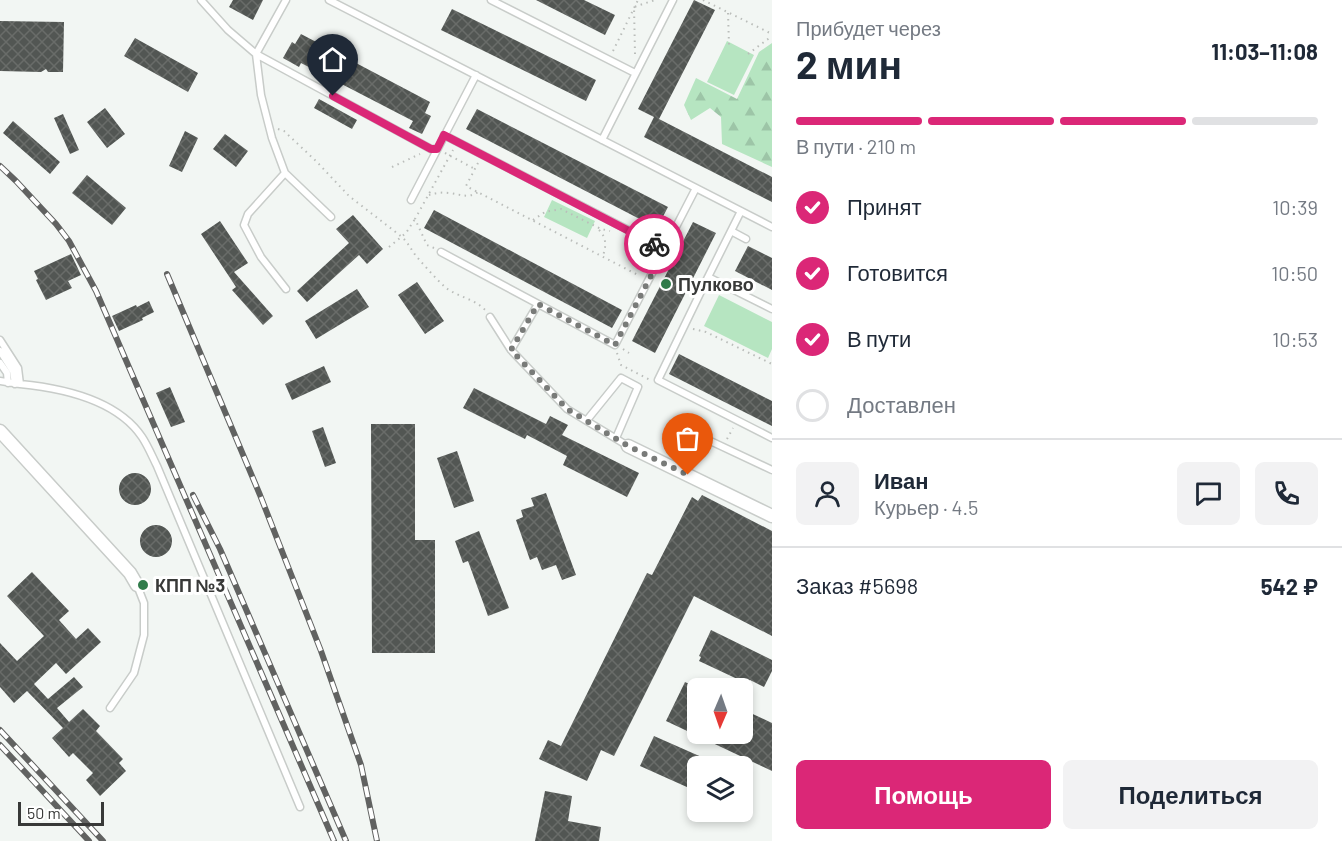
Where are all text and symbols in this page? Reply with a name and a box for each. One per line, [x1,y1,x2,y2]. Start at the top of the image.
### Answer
text: Прибудет через [796,16,941,40]
pin [307,34,358,96]
text: 11:03–11:08 [1211,38,1318,64]
text: 2 мин [796,40,902,87]
icon: home [316,43,349,76]
text: В пути · 210 m [796,134,916,158]
icon: check [796,191,829,224]
text: Принят [847,193,921,219]
text: 10:39 [1272,195,1318,219]
courier [624,214,684,274]
icon: bike [638,228,671,261]
icon: check [796,257,829,290]
text: Готовится [847,259,948,285]
text: 10:50 [1271,261,1318,285]
place label: Пулково [678,273,754,295]
marker: Пулково [659,277,673,291]
icon: check [796,323,829,356]
text: В пути [847,325,911,351]
text: 10:53 [1272,327,1318,351]
text: Доставлен [847,391,956,417]
pin [662,413,713,475]
icon: bag [671,422,704,455]
button: person [796,462,859,525]
button: chat [1177,462,1240,525]
button: phone [1255,462,1318,525]
text: Иван [874,467,929,493]
text: Курьер · 4.5 [874,495,978,519]
text: Заказ #5698 [796,572,918,598]
text: 542 ₽ [1261,573,1318,599]
place label: КПП №3 [155,574,225,596]
marker: КПП №3 [136,578,150,592]
north arrow [687,678,753,744]
map controls [687,678,753,822]
button: layers [687,756,753,822]
button: Помощь [796,760,1051,829]
button: Поделиться [1063,760,1318,829]
scale bar [18,799,104,826]
text: 50 m [27,803,61,822]

